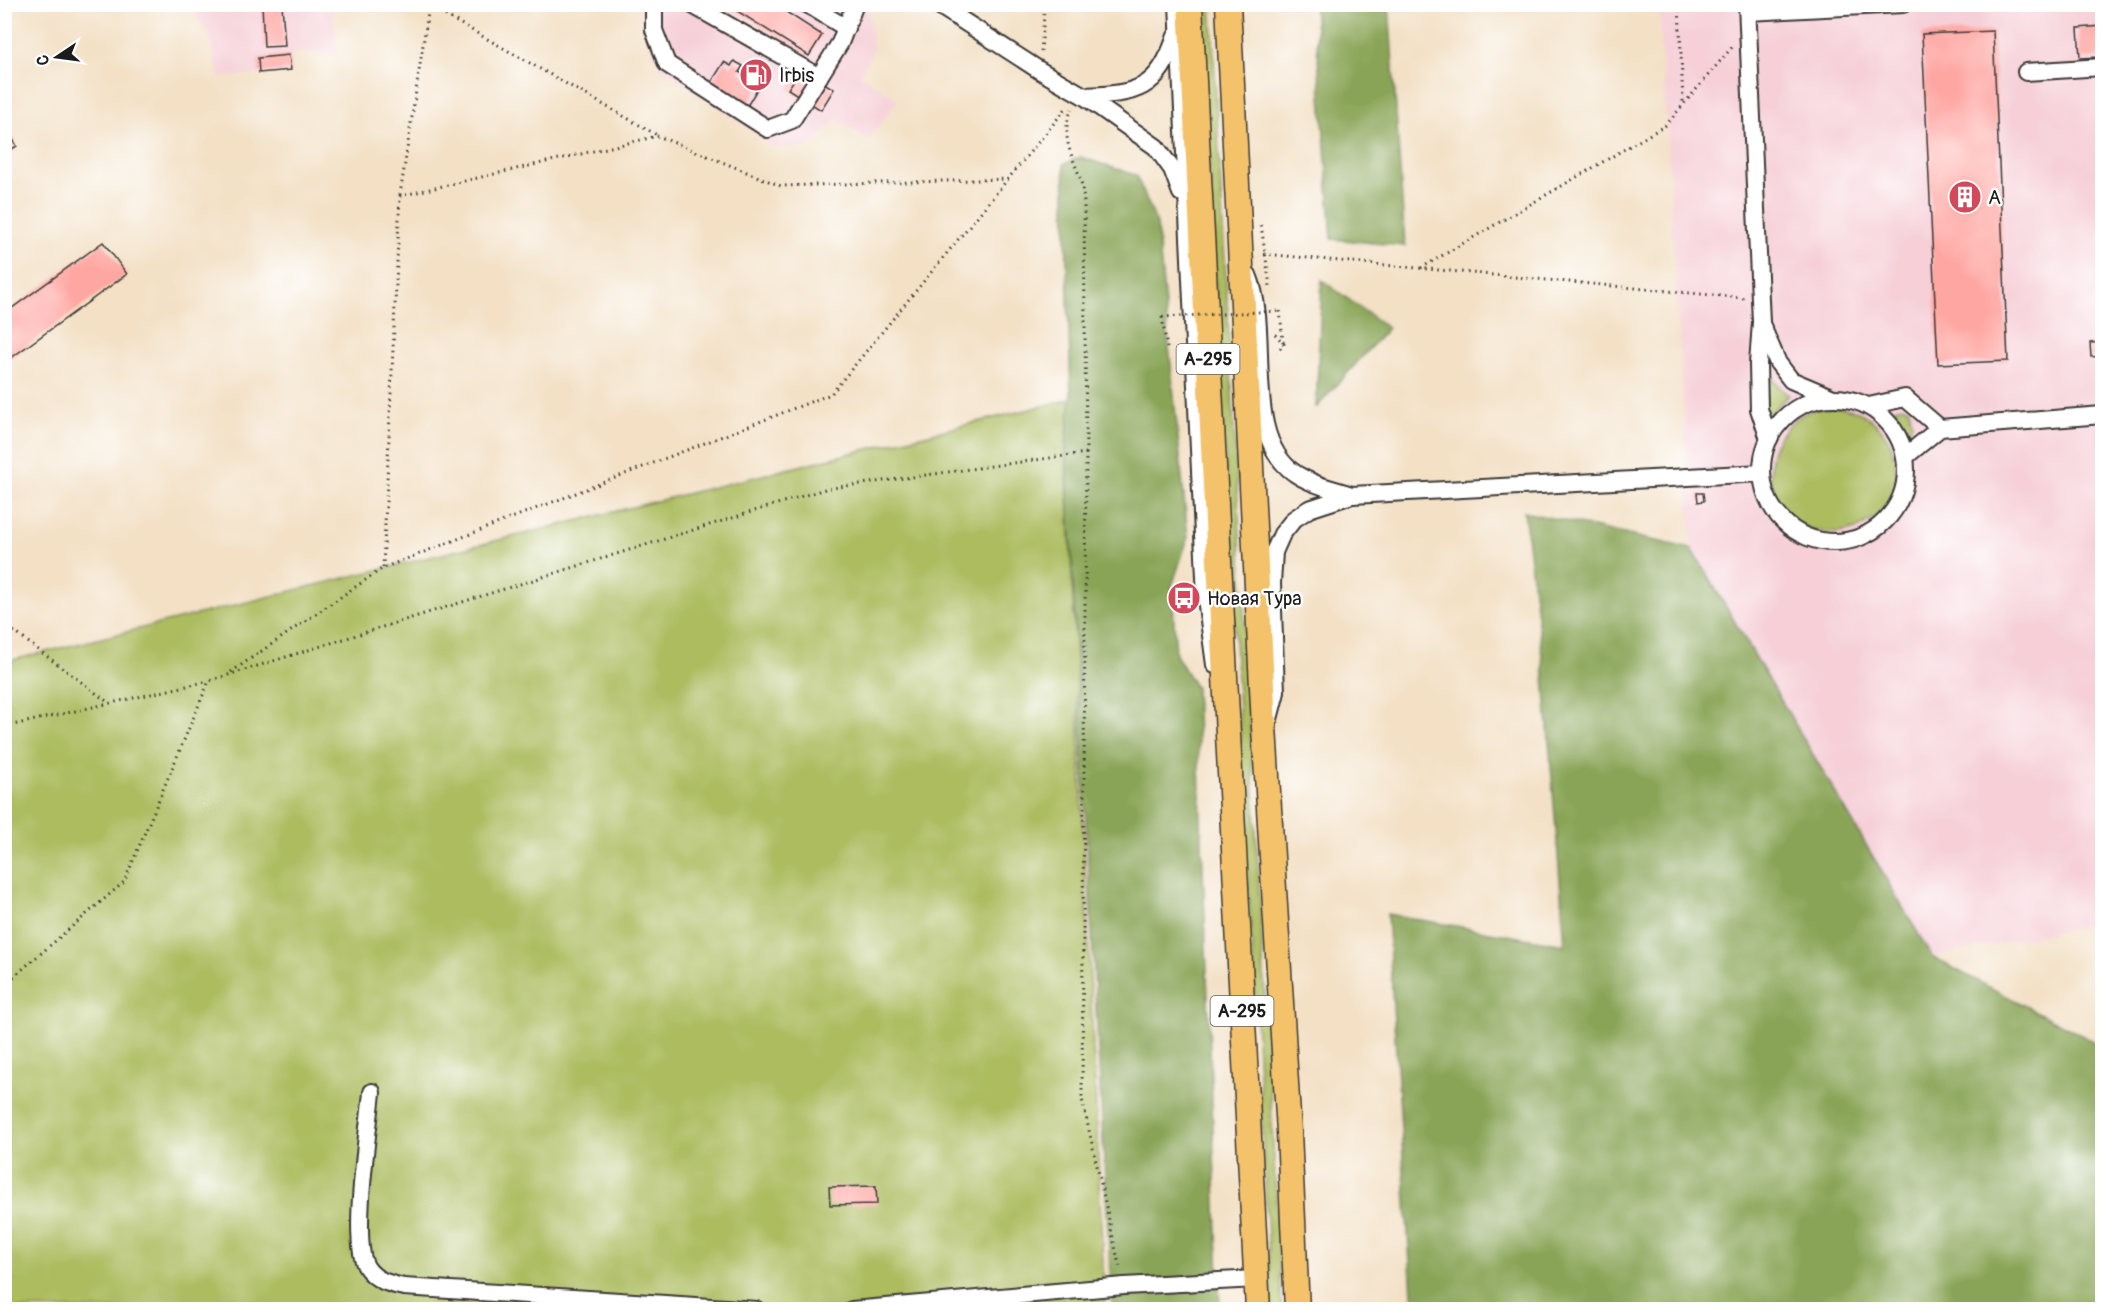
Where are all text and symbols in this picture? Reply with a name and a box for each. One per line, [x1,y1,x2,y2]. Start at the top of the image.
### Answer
north arrow [27,27,87,87]
text: С [32,53,54,67]
fuel station icon: Irbis [738,57,774,93]
place label: Irbis [779,63,814,88]
building icon: А [1947,179,1983,215]
place label: А [1988,185,2001,210]
road number: А-295 [1176,344,1240,374]
bus stop icon: Новая Тура [1166,580,1202,616]
place label: Новая Тура [1207,586,1302,611]
road number: А-295 [1210,996,1274,1026]

